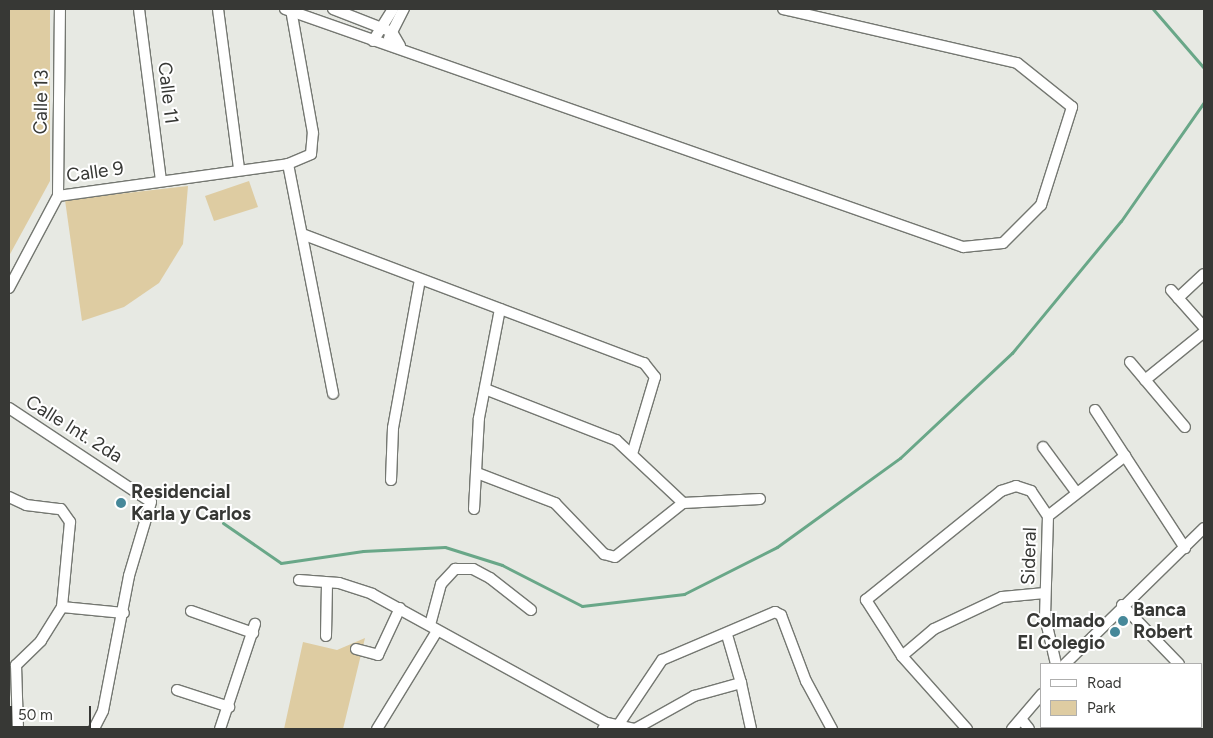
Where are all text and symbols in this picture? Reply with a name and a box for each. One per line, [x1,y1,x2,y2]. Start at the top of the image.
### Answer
street label: Calle 11 [153,61,183,125]
street label: Calle 13 [29,69,53,135]
street label: Calle 9 [65,157,125,187]
street label: Calle Int. 2da [21,390,127,468]
place label: Residencial Karla y Carlos [131,481,251,525]
marker: Residencial Karla y Carlos [115,497,127,509]
street label: Sideral [1017,527,1041,585]
place label: Banca Robert [1133,599,1193,643]
place label: Colmado El Colegio [1017,610,1105,654]
marker: Banca Robert [1117,615,1129,627]
marker: Colmado El Colegio [1109,626,1121,638]
legend [1040,663,1203,728]
text: Road [1087,674,1122,692]
scale bar [12,696,94,728]
text: Park [1087,699,1116,717]
text: 50 m [18,706,53,724]

